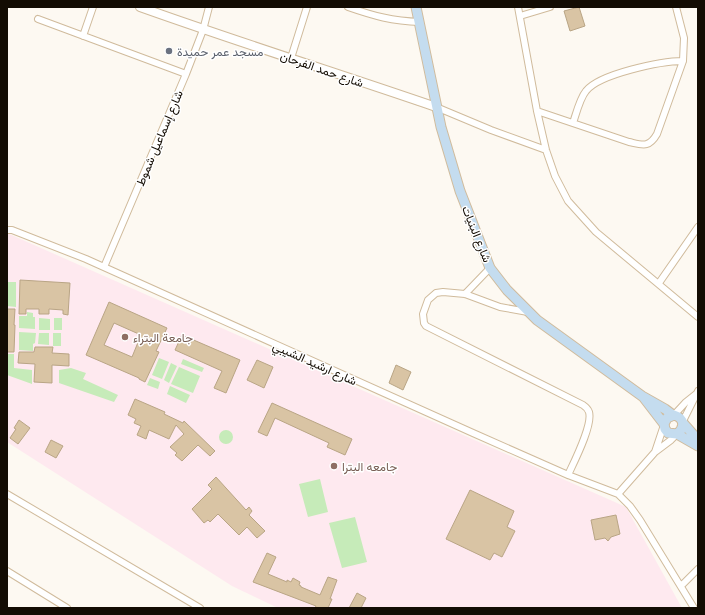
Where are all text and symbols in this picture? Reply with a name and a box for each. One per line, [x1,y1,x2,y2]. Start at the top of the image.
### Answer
place label: مسجد عمر حميدة [177,43,264,60]
marker: مسجد عمر حميدة [164,46,174,56]
street label: شارع حمد الفرحان [278,47,366,92]
street label: شارع إسماعيل شموط [131,88,188,189]
street label: شارع البنيات [457,203,496,265]
place label: جامعة البتراء [133,329,193,346]
marker: جامعة البتراء [120,332,130,342]
street label: شارع ارشيد الشيبي [269,337,360,391]
place label: جامعه البترا [342,458,397,475]
marker: جامعه البترا [329,461,339,471]

